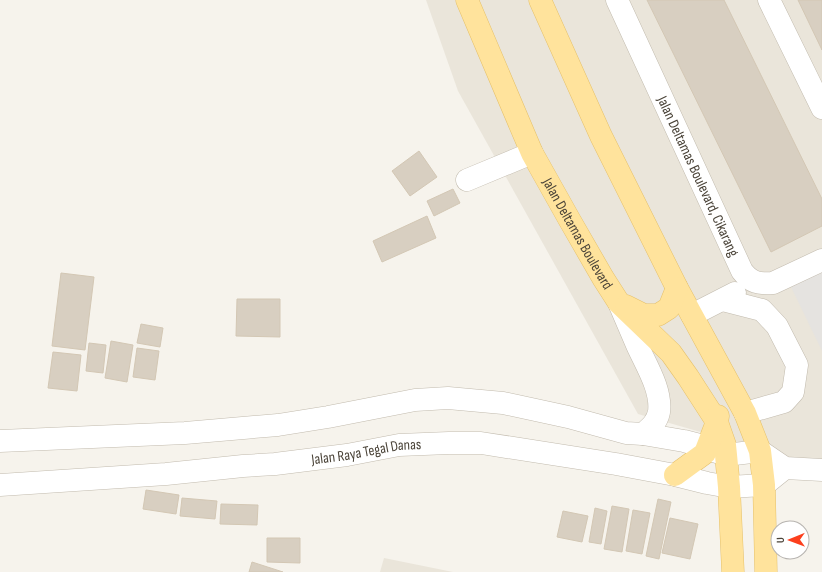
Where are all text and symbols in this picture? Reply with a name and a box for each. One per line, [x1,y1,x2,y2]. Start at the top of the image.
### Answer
street label: Jalan Deltamas Boulevard, Cikarang [652,92,743,260]
street label: Jalan Deltamas Boulevard [537,174,617,293]
street label: Jalan Raya Tegal Danas [309,435,422,469]
north arrow [770,520,810,560]
text: U [774,537,787,543]

